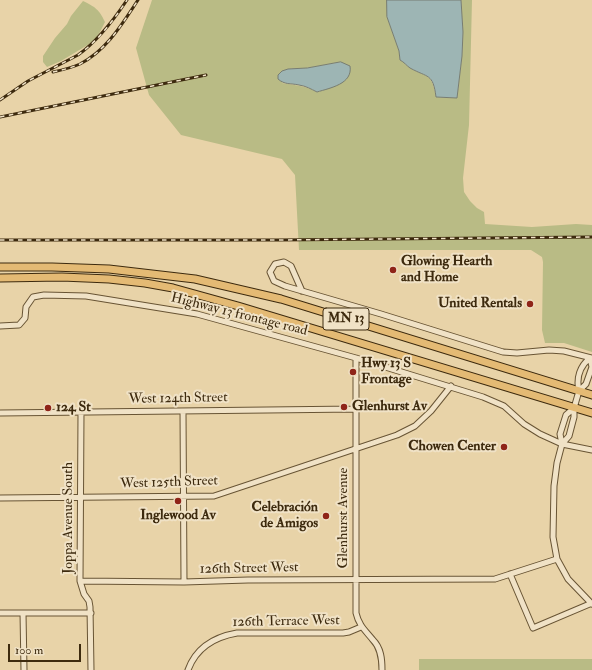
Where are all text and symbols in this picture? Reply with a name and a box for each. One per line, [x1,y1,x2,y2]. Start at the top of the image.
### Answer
place label: Glowing Hearth and Home [401,254,492,286]
marker: Glowing Hearth and Home [388,265,398,275]
street label: Highway 13 frontage road [169,290,309,340]
place label: United Rentals [438,296,522,312]
marker: United Rentals [525,299,535,309]
road number: MN 13 [323,308,369,330]
place label: Hwy 13 S Frontage [361,356,412,388]
marker: Hwy 13 S Frontage [348,367,358,377]
street label: West 124th Street [128,390,228,408]
place label: Glenhurst Av [352,399,427,415]
place label: 124 St [56,400,91,416]
marker: Glenhurst Av [339,402,349,412]
marker: 124 St [43,403,53,413]
place label: Chowen Center [408,439,496,455]
marker: Chowen Center [499,442,509,452]
street label: Joppa Avenue South [61,462,77,574]
street label: Glenhurst Avenue [336,468,352,568]
street label: West 125th Street [120,473,218,493]
marker: Inglewood Av [173,496,183,506]
place label: Celebración de Amigos [251,500,318,532]
place label: Inglewood Av [140,508,216,524]
marker: Celebración de Amigos [321,511,331,521]
street label: 126th Street West [199,560,299,578]
street label: 126th Terrace West [232,613,340,631]
scale bar [10,636,83,662]
text: 100 m [15,643,43,658]

